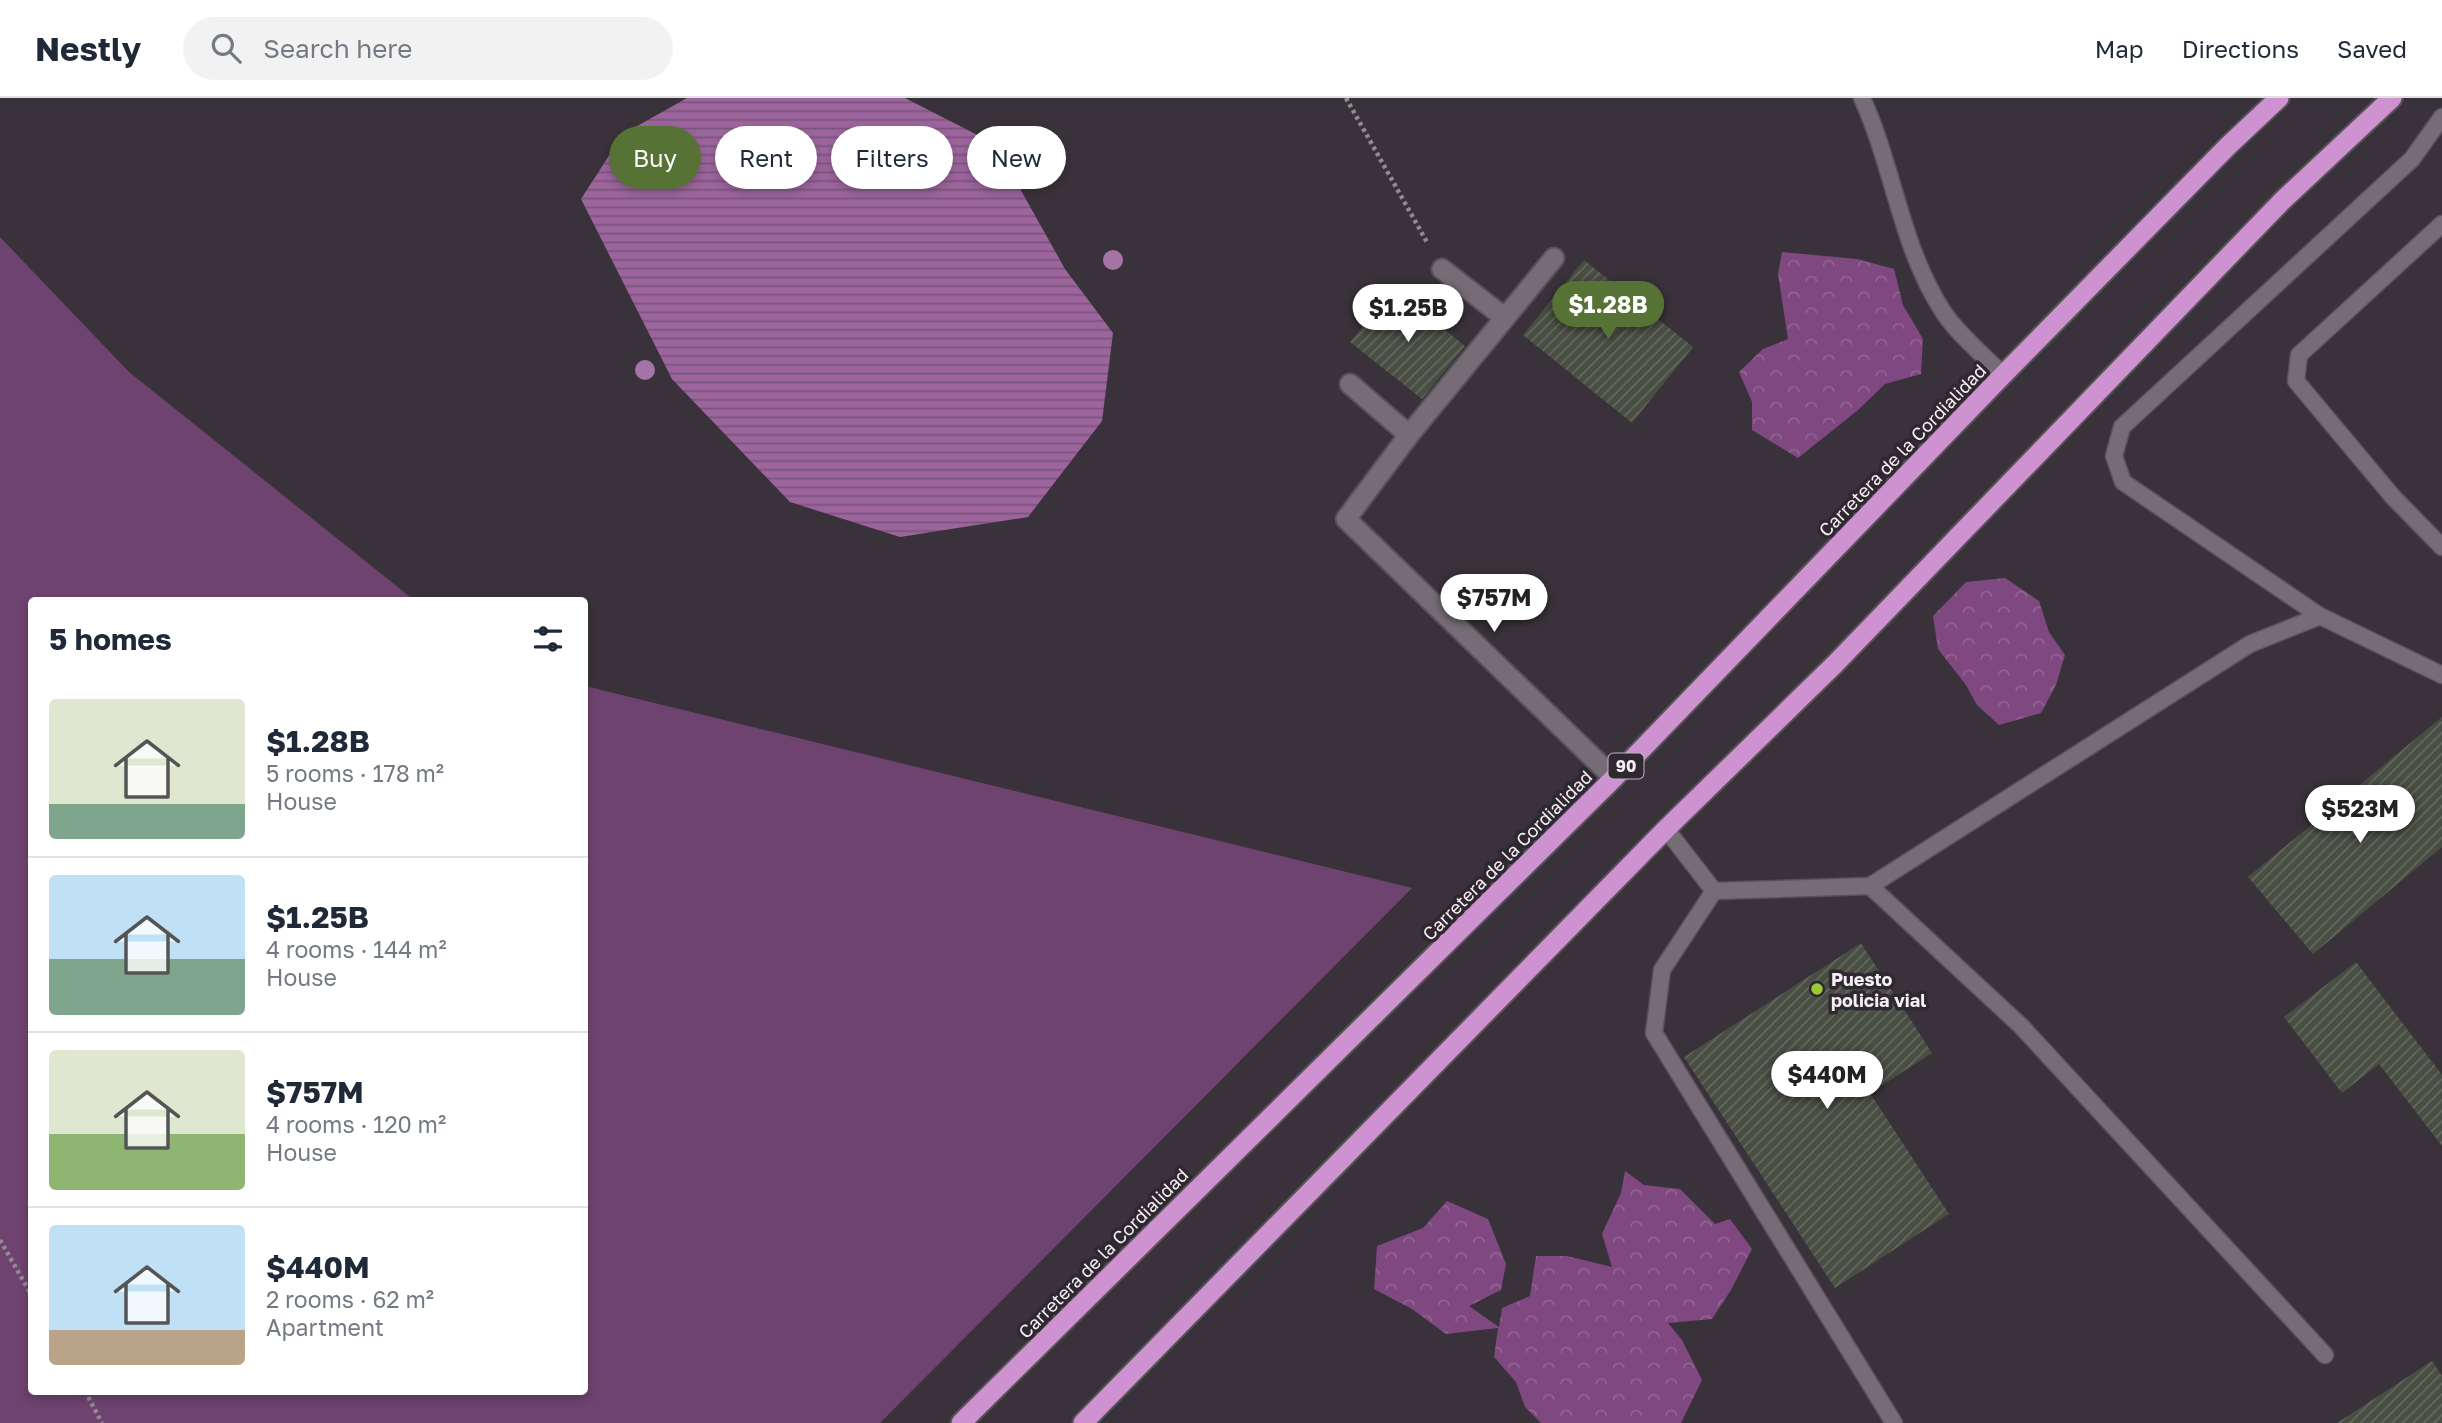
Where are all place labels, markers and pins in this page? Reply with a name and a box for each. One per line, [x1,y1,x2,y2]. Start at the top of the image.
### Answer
pin: $1.28B [1551,282,1665,341]
pin: $1.25B [1351,285,1465,344]
pin: $757M [1445,574,1543,634]
pin: $523M [2311,786,2409,845]
place label: Puesto policia vial [1831,968,1926,1011]
marker: Puesto policia vial [1809,981,1825,997]
pin: $440M [1778,1052,1876,1111]

